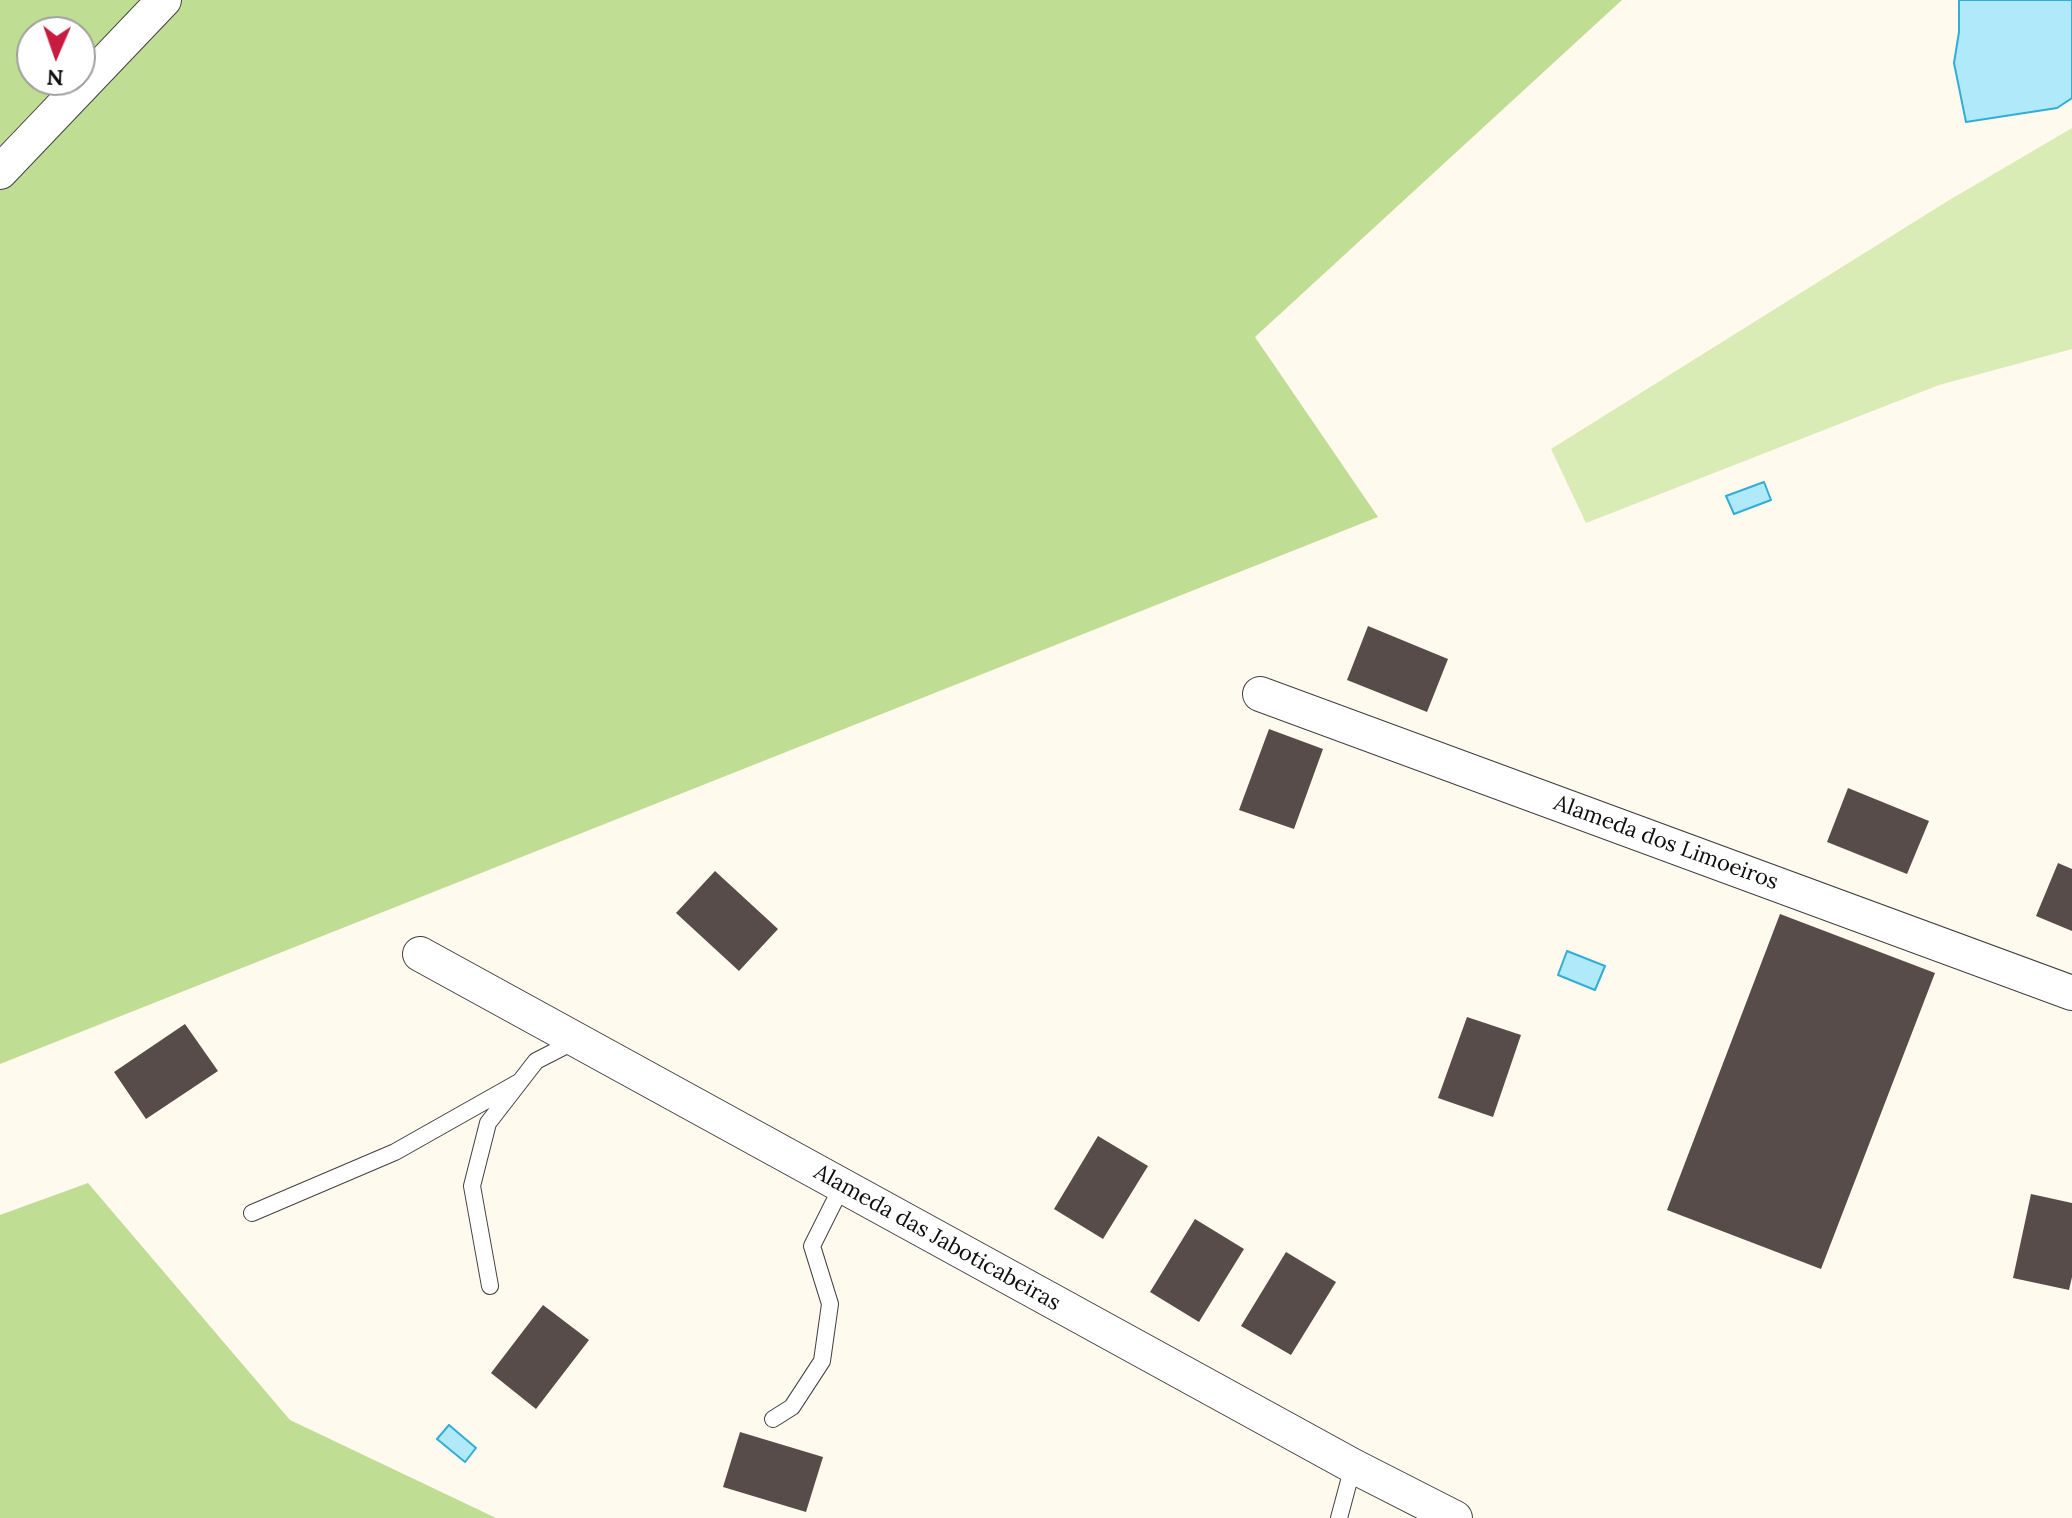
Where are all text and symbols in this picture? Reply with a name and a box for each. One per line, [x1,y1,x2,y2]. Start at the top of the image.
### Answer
north arrow [16,16,96,96]
text: N [46,64,64,92]
street label: Alameda dos Limoeiros [1550,790,1782,896]
street label: Alameda das Jaboticabeiras [809,1159,1065,1317]

